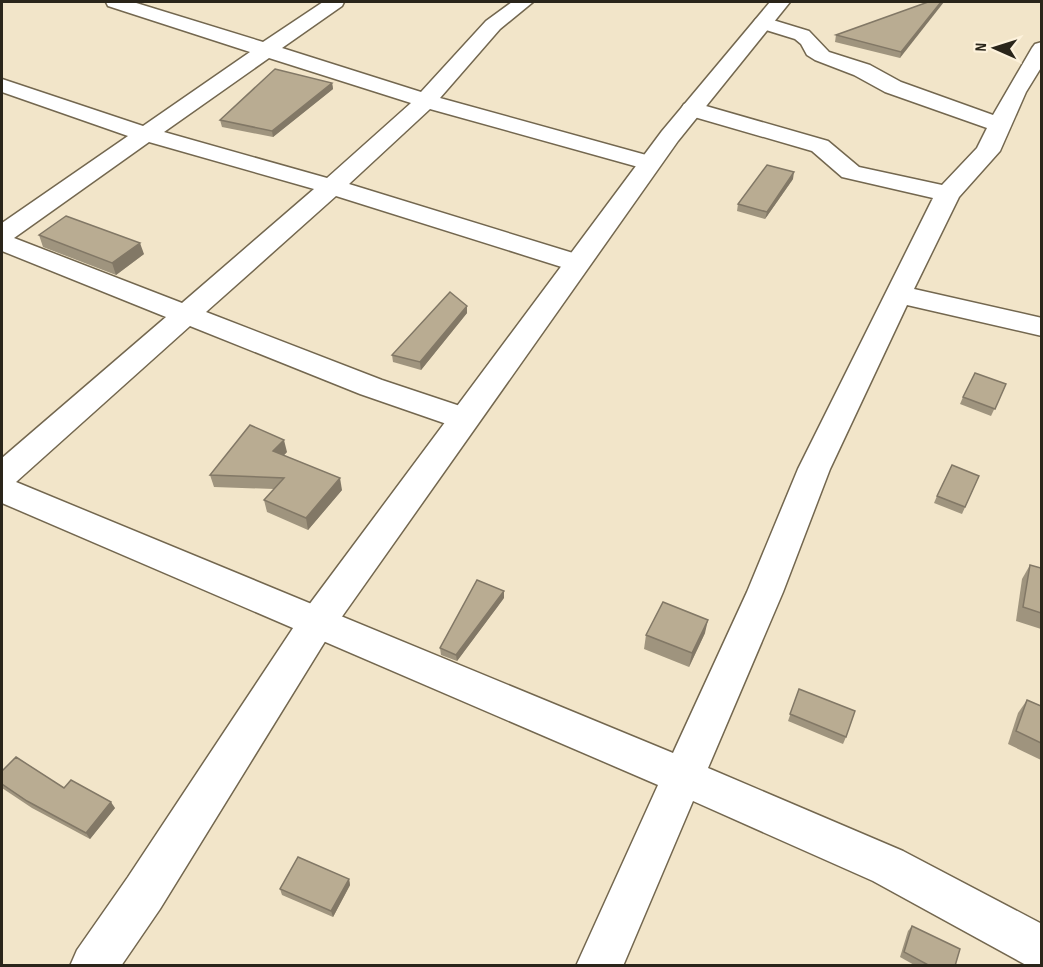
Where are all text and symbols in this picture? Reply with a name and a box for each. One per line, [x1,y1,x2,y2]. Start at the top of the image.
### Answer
north arrow [965,18,1025,78]
text: N [972,43,991,52]

